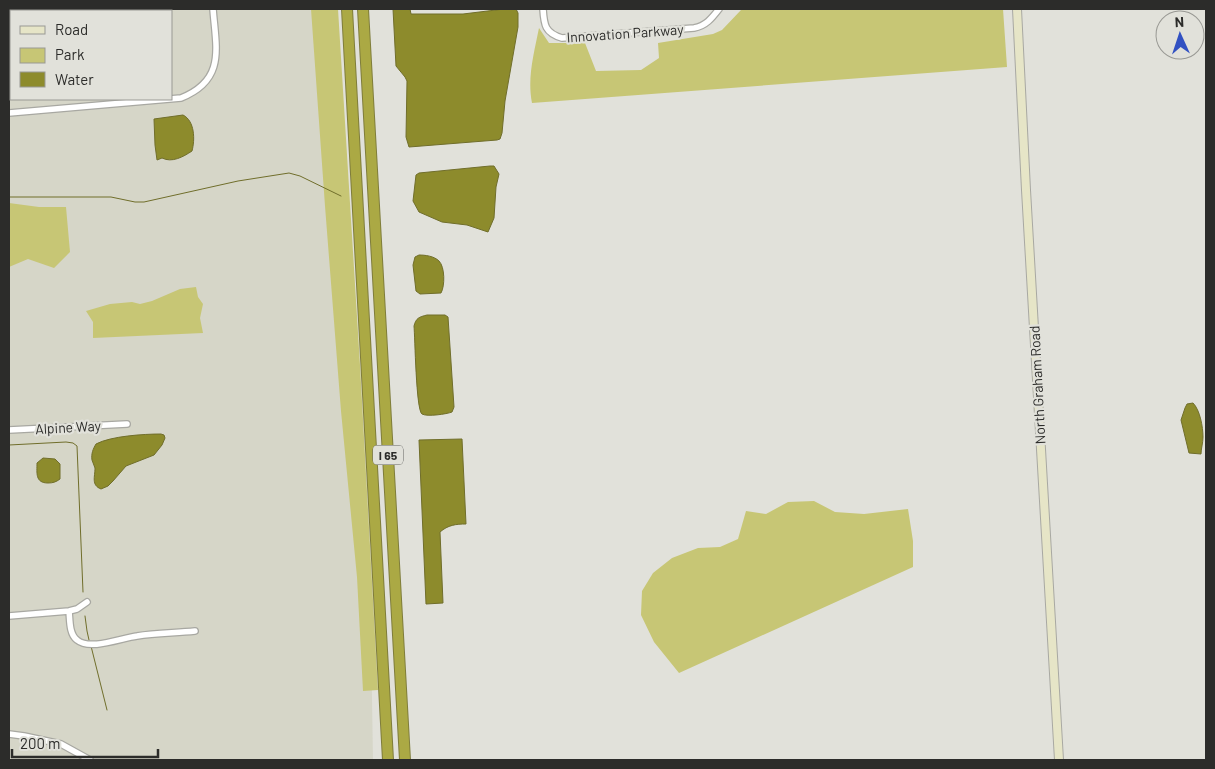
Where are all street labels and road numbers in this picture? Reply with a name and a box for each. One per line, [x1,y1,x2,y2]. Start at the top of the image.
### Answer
street label: Innovation Parkway [566,20,685,46]
street label: North Graham Road [1025,325,1049,445]
street label: Alpine Way [35,417,102,437]
road number: I 65 [373,446,403,464]

